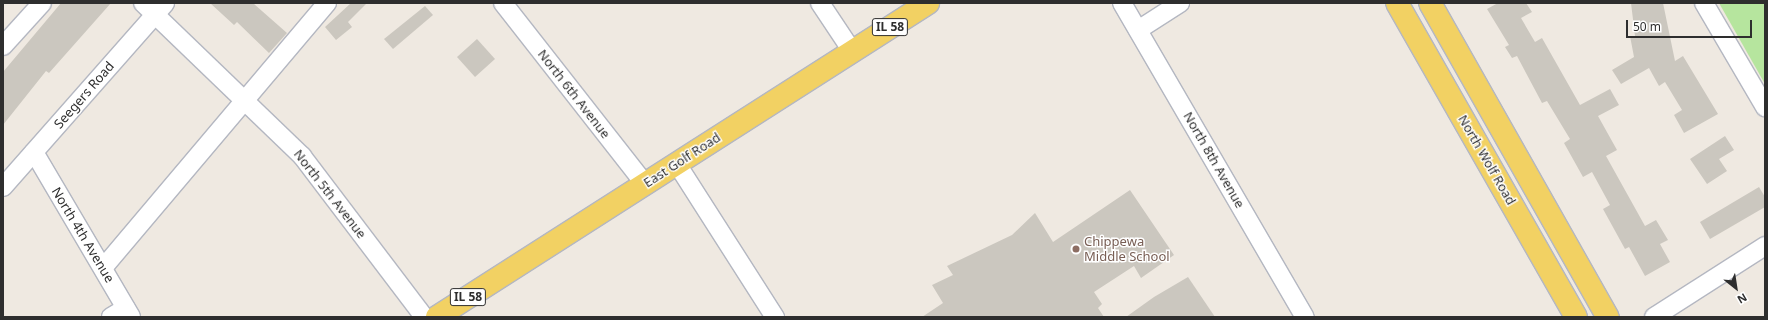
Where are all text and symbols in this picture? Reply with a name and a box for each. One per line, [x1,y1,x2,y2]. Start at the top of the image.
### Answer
scale bar [1628,12,1754,38]
road number: IL 58 [871,17,909,37]
text: 50 m [1633,18,1661,35]
street label: North 6th Avenue [534,46,614,142]
street label: Seegers Road [51,58,117,132]
street label: North 8th Avenue [1180,109,1248,211]
street label: North Wolf Road [1455,112,1519,208]
street label: East Golf Road [641,129,723,191]
street label: North 5th Avenue [290,146,370,242]
street label: North 4th Avenue [48,185,118,285]
place label: Chippewa Middle School [1084,234,1170,265]
marker: Chippewa Middle School [1071,244,1081,254]
north arrow [1716,268,1756,308]
road number: IL 58 [449,287,487,307]
text: N [1735,290,1750,308]

